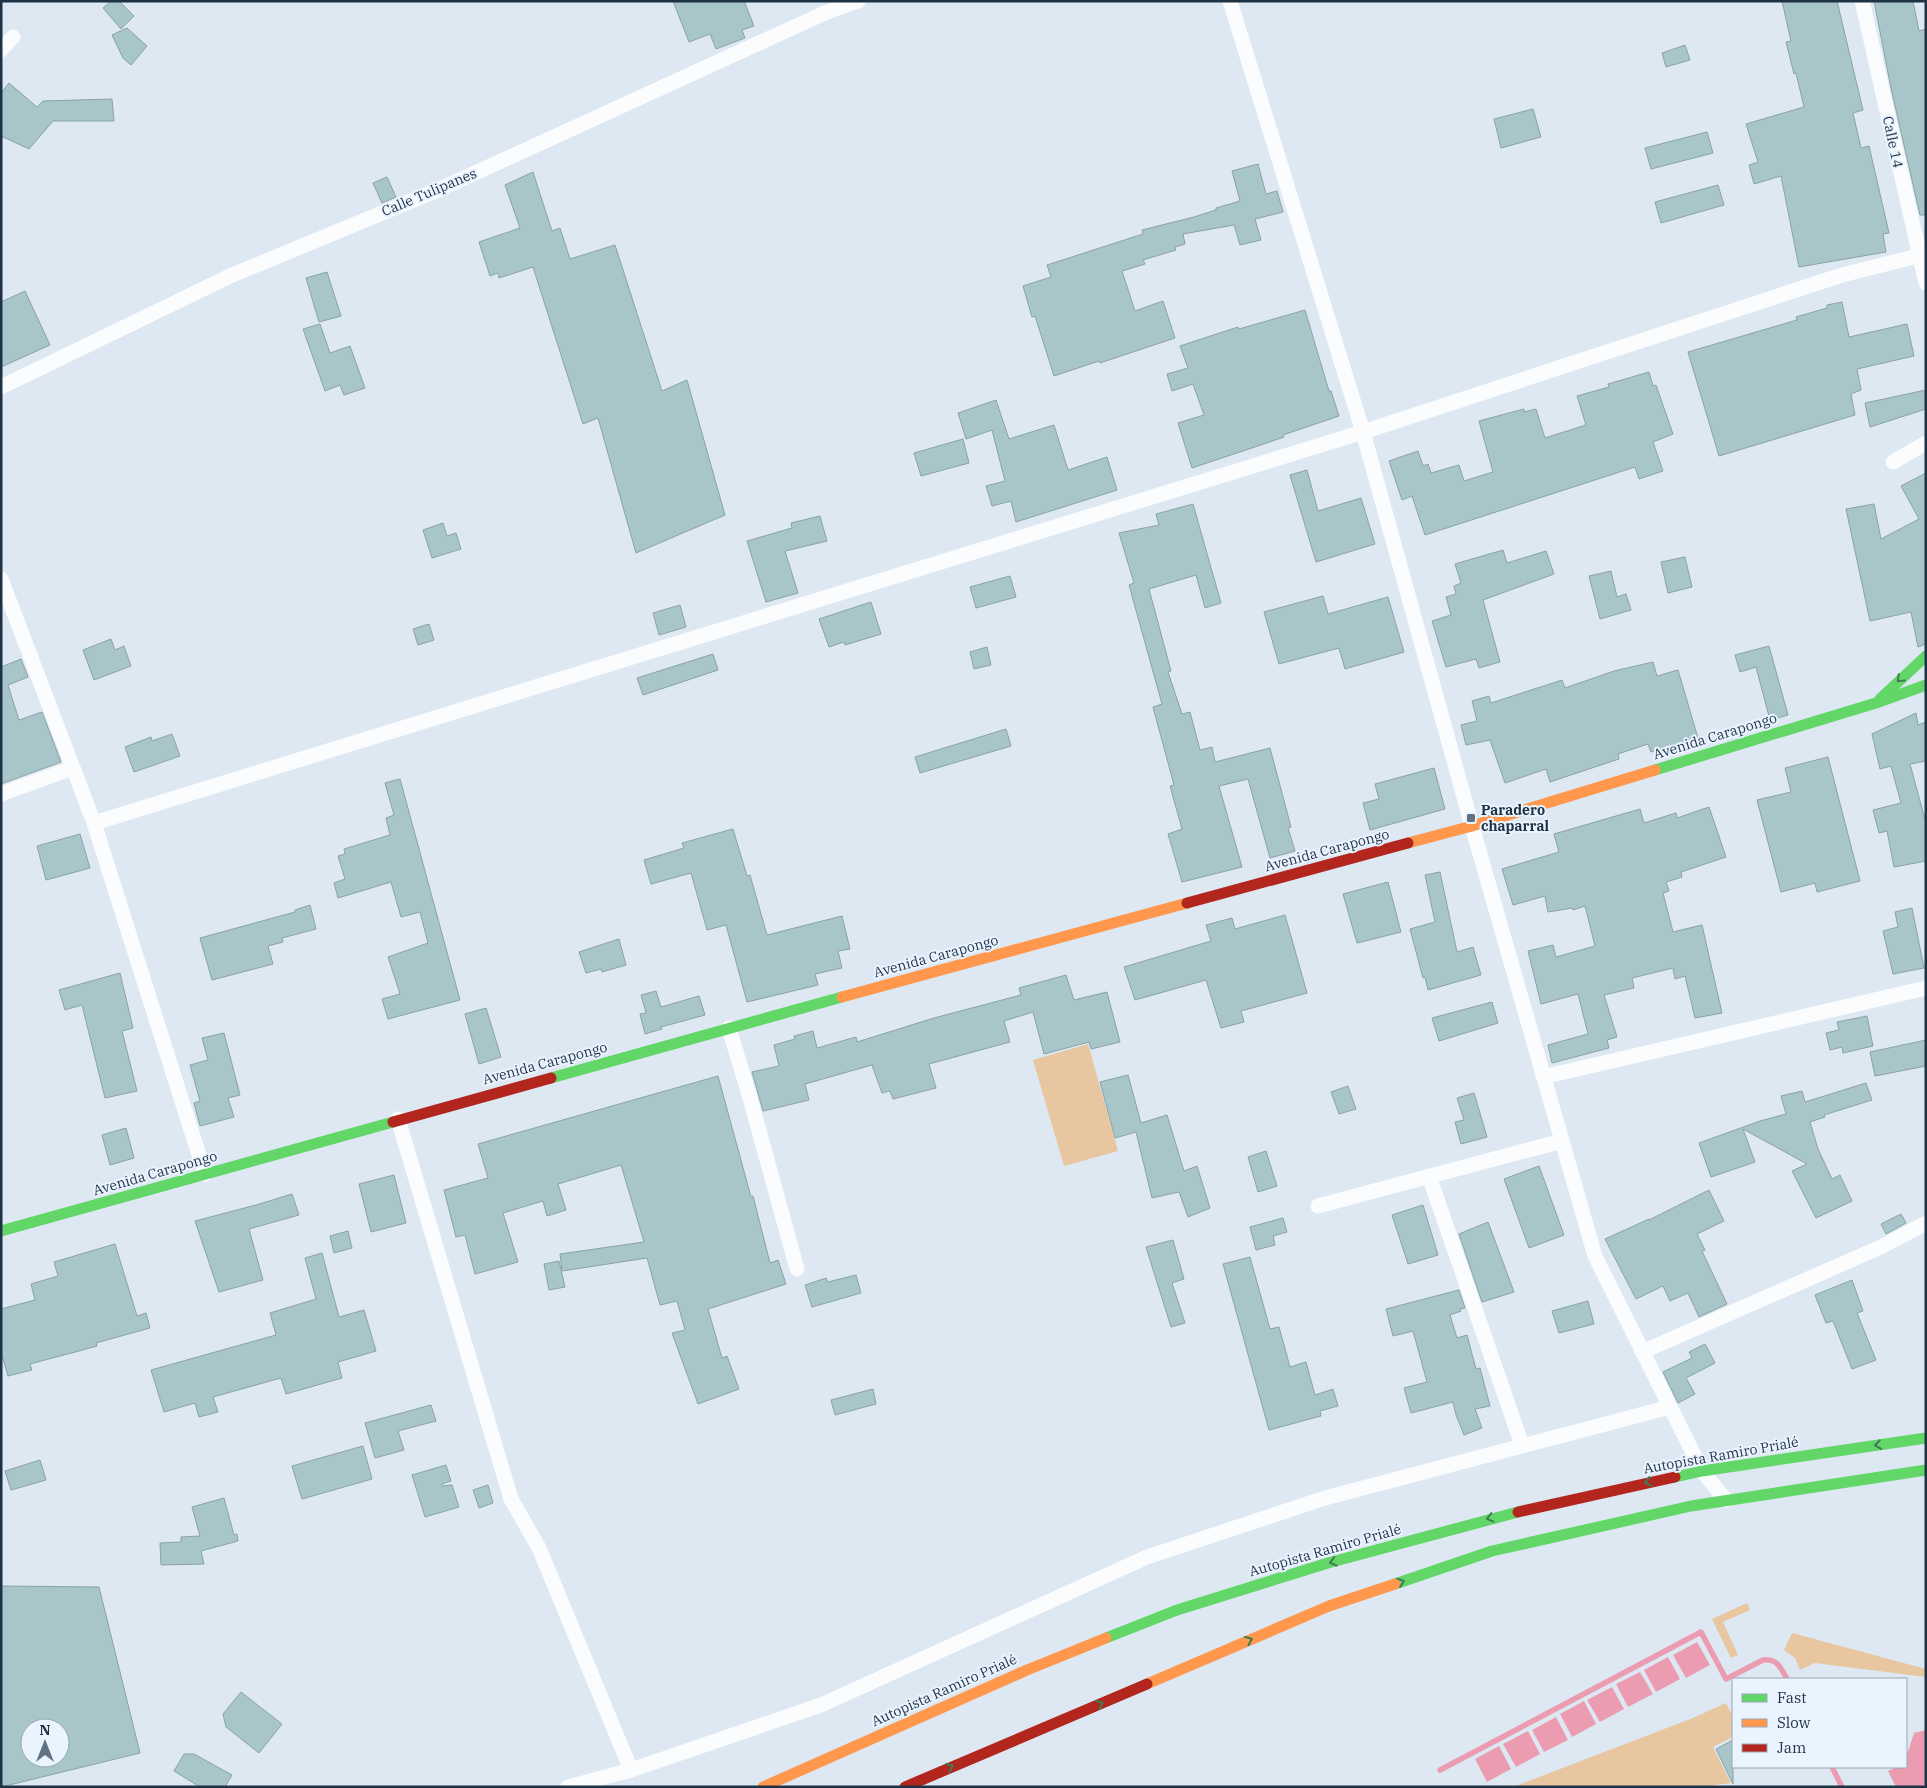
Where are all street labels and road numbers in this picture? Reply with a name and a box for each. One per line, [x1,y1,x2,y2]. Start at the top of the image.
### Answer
street label: Calle 14 [1879,114,1907,170]
street label: Calle Tulipanes [379,164,479,220]
street label: Avenida Carapongo [1651,709,1779,763]
street label: Avenida Carapongo [1263,825,1391,875]
street label: Avenida Carapongo [872,931,1000,981]
street label: Avenida Carapongo [481,1038,609,1088]
street label: Avenida Carapongo [91,1147,219,1199]
street label: Autopista Ramiro Prialé [1642,1432,1800,1478]
street label: Autopista Ramiro Prialé [1247,1520,1403,1580]
street label: Autopista Ramiro Prialé [869,1650,1019,1730]

